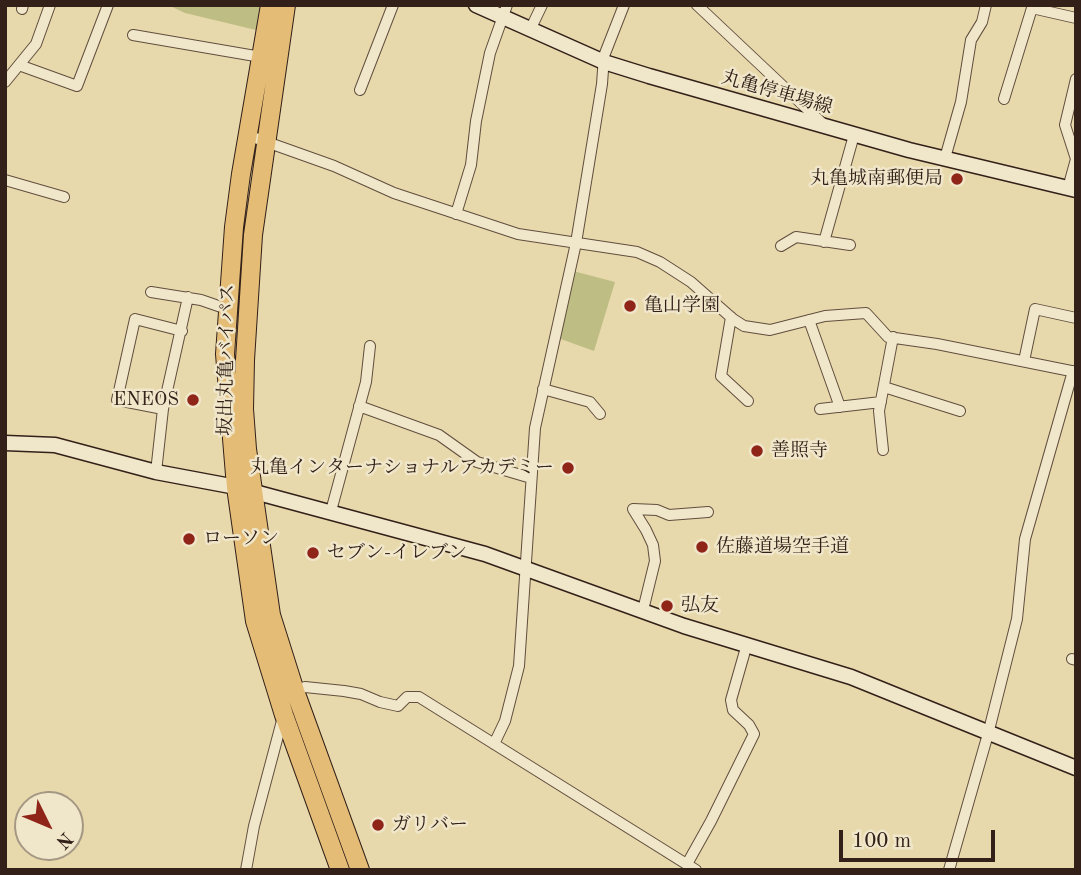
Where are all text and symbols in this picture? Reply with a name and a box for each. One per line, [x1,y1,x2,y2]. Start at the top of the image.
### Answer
street label: 丸亀停車場線 [719,66,835,120]
place label: 丸亀城南郵便局 [810,168,943,190]
marker: 丸亀城南郵便局 [949,171,965,187]
street label: 坂出丸亀バイパス [214,284,240,436]
place label: 亀山学園 [644,295,720,317]
marker: 亀山学園 [622,298,638,314]
place label: ENEOS [113,389,179,411]
marker: ENEOS [185,392,201,408]
place label: 善照寺 [771,440,828,462]
marker: 善照寺 [749,443,765,459]
place label: 丸亀インターナショナルアカデミー [250,457,554,479]
marker: 丸亀インターナショナルアカデミー [560,460,576,476]
place label: ローソン [203,528,279,550]
marker: ローソン [181,531,197,547]
place label: 佐藤道場空手道 [716,536,849,558]
marker: 佐藤道場空手道 [694,539,710,555]
place label: セブン-イレブン [327,542,467,564]
marker: セブン-イレブン [305,545,321,561]
place label: 弘友 [681,595,719,617]
marker: 弘友 [659,598,675,614]
north arrow [14,791,84,861]
place label: ガリバー [392,814,468,836]
scale bar [843,816,999,860]
marker: ガリバー [370,817,386,833]
text: N [51,828,75,851]
text: 100 m [852,831,911,852]

